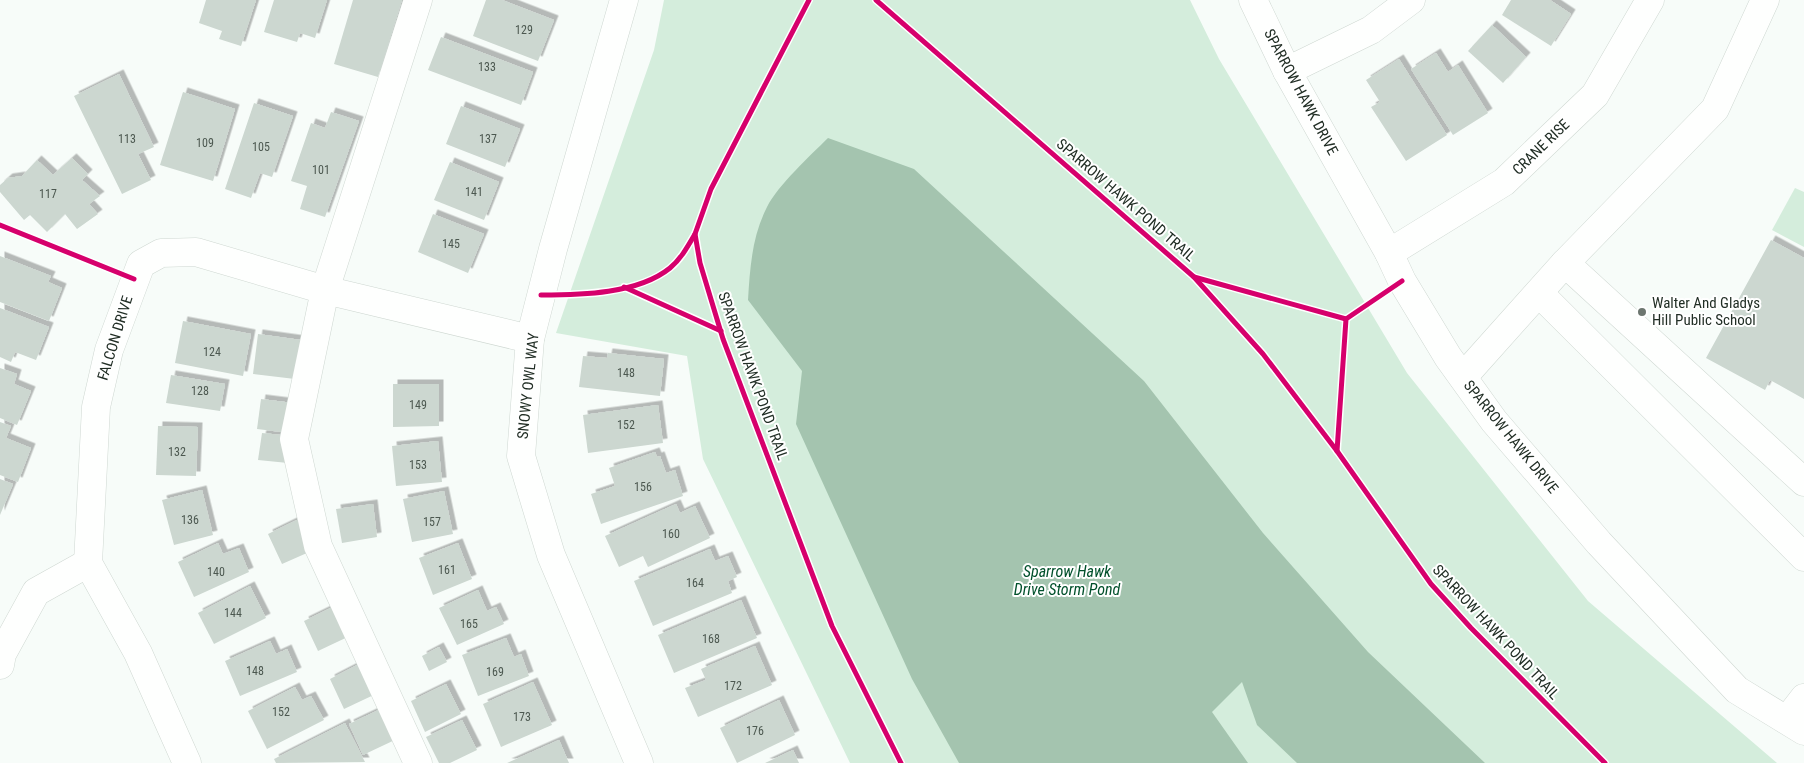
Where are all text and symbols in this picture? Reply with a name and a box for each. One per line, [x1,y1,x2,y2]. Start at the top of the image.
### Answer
house number: 129 [515,23,533,37]
street label: SPARROW HAWK DRIVE [1260,26,1342,158]
house number: 133 [478,60,496,74]
street label: CRANE RISE [1509,115,1573,179]
house number: 113 [118,132,136,146]
house number: 137 [479,132,497,146]
street label: SPARROW HAWK POND TRAIL [1053,135,1199,265]
house number: 109 [196,136,214,150]
house number: 105 [252,140,270,154]
house number: 101 [312,163,330,177]
house number: 141 [465,185,483,199]
house number: 117 [39,187,57,201]
house number: 145 [442,237,460,251]
street label: SPARROW HAWK POND TRAIL [714,289,792,463]
street label: FALCON DRIVE [94,293,136,383]
place label: Walter And Gladys Hill Public School [1652,294,1760,329]
marker: Walter And Gladys Hill Public School [1636,306,1648,318]
street label: SNOWY OWL WAY [513,332,543,440]
house number: 124 [203,345,221,359]
house number: 148 [617,366,635,380]
street label: SPARROW HAWK DRIVE [1460,377,1562,497]
house number: 128 [191,384,209,398]
house number: 149 [409,398,427,412]
house number: 152 [617,418,635,432]
house number: 132 [168,445,186,459]
house number: 153 [409,458,427,472]
house number: 156 [634,480,652,494]
house number: 136 [181,513,199,527]
house number: 157 [423,515,441,529]
house number: 160 [662,527,680,541]
street label: SPARROW HAWK POND TRAIL [1429,561,1563,703]
water label: Sparrow Hawk Drive Storm Pond [1014,562,1121,599]
house number: 161 [438,563,456,577]
house number: 140 [207,565,225,579]
house number: 164 [686,576,704,590]
house number: 144 [224,606,242,620]
house number: 165 [460,617,478,631]
house number: 168 [702,632,720,646]
house number: 148 [246,664,264,678]
house number: 169 [486,665,504,679]
house number: 172 [724,679,742,693]
house number: 152 [272,705,290,719]
house number: 173 [513,710,531,724]
house number: 176 [746,724,764,738]

